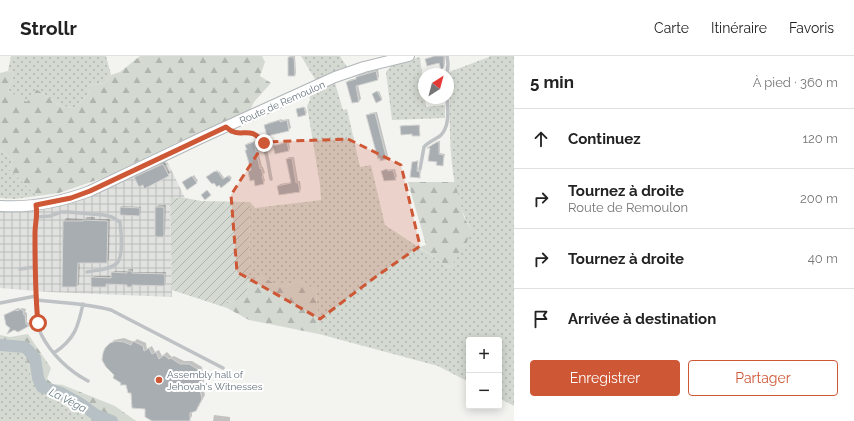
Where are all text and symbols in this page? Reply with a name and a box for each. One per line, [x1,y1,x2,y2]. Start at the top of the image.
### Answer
text: Strollr [20,17,77,39]
text: Carte [654,20,689,36]
text: Itinéraire [711,20,767,36]
text: Favoris [789,20,834,36]
north arrow [418,68,454,104]
text: 5 min [530,72,574,92]
text: À pied · 360 m [753,75,838,90]
street label: Route de Remoulon [238,79,327,126]
icon: ahead [530,128,552,150]
text: Continuez [568,130,641,148]
text: 120 m [802,131,838,146]
route end [255,134,273,152]
text: Tournez à droite [568,182,684,200]
icon: right [530,188,552,210]
text: 200 m [800,191,838,206]
text: Route de Remoulon [568,200,688,215]
icon: right [530,248,552,270]
text: Tournez à droite [568,250,684,268]
text: 40 m [808,251,838,266]
icon: arrive [530,308,552,330]
text: Arrivée à destination [568,310,716,328]
route start [29,314,47,332]
map controls [466,337,502,409]
button: + [466,337,502,373]
button: Enregistrer [530,360,680,396]
button: Partager [688,360,838,396]
place label: Assembly hall of Jehovah's Witnesses [167,369,263,392]
button: − [466,373,502,409]
marker: Assembly hall of Jehovah's Witnesses [154,375,164,385]
water label: La Véga [47,386,89,416]

